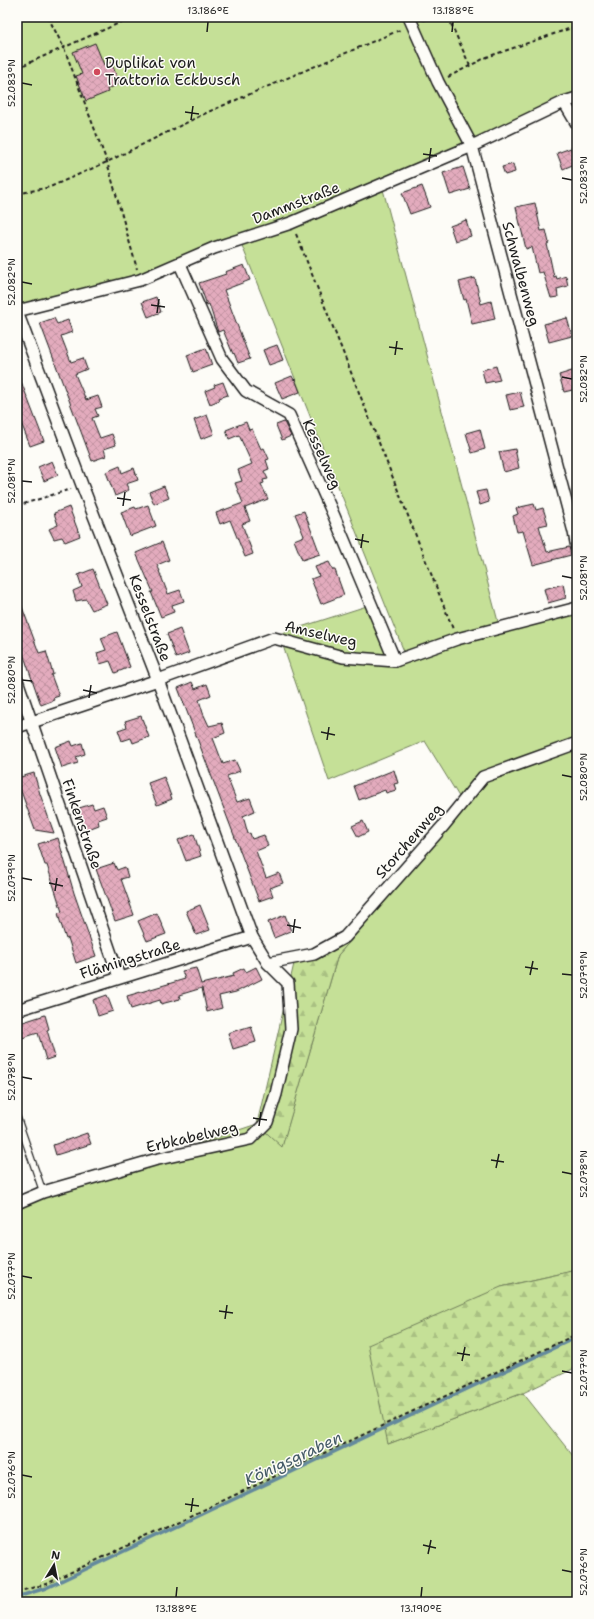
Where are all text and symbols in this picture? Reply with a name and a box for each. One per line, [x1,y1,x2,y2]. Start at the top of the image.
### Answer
text: 13.186°E [187,4,229,17]
text: 13.188°E [432,4,474,17]
place label: Duplikat von Trattoria Eckbusch [105,53,240,90]
text: 52.083°N [5,59,18,107]
marker: Duplikat von Trattoria Eckbusch [92,67,102,77]
text: 52.083°N [577,156,590,204]
street label: Dammstraße [250,177,342,229]
street label: Schwalbenweg [497,219,545,329]
text: 52.082°N [5,258,18,306]
text: 52.082°N [577,355,590,403]
street label: Kesselweg [298,416,346,492]
text: 52.081°N [5,458,18,504]
text: 52.081°N [577,555,590,601]
street label: Kesselstraße [124,572,176,664]
street label: Amselweg [283,616,359,652]
text: 52.080°N [5,656,18,704]
text: 52.080°N [577,753,590,801]
street label: Finkenstraße [57,776,107,872]
street label: Storchenweg [371,799,447,883]
text: 52.079°N [5,854,18,902]
street label: Flämingstraße [77,934,183,984]
text: 52.079°N [577,951,590,999]
text: 52.078°N [5,1053,18,1101]
street label: Erbkabelweg [144,1117,240,1157]
text: 52.078°N [577,1150,590,1198]
text: 52.077°N [5,1252,18,1300]
text: 52.077°N [577,1349,590,1397]
water label: Königsgraben [241,1427,346,1490]
text: 52.076°N [5,1451,18,1499]
north arrow [34,1545,74,1585]
text: N [50,1548,62,1564]
text: 52.076°N [577,1548,590,1596]
text: 13.188°E [155,1602,197,1615]
text: 13.190°E [400,1602,442,1615]

